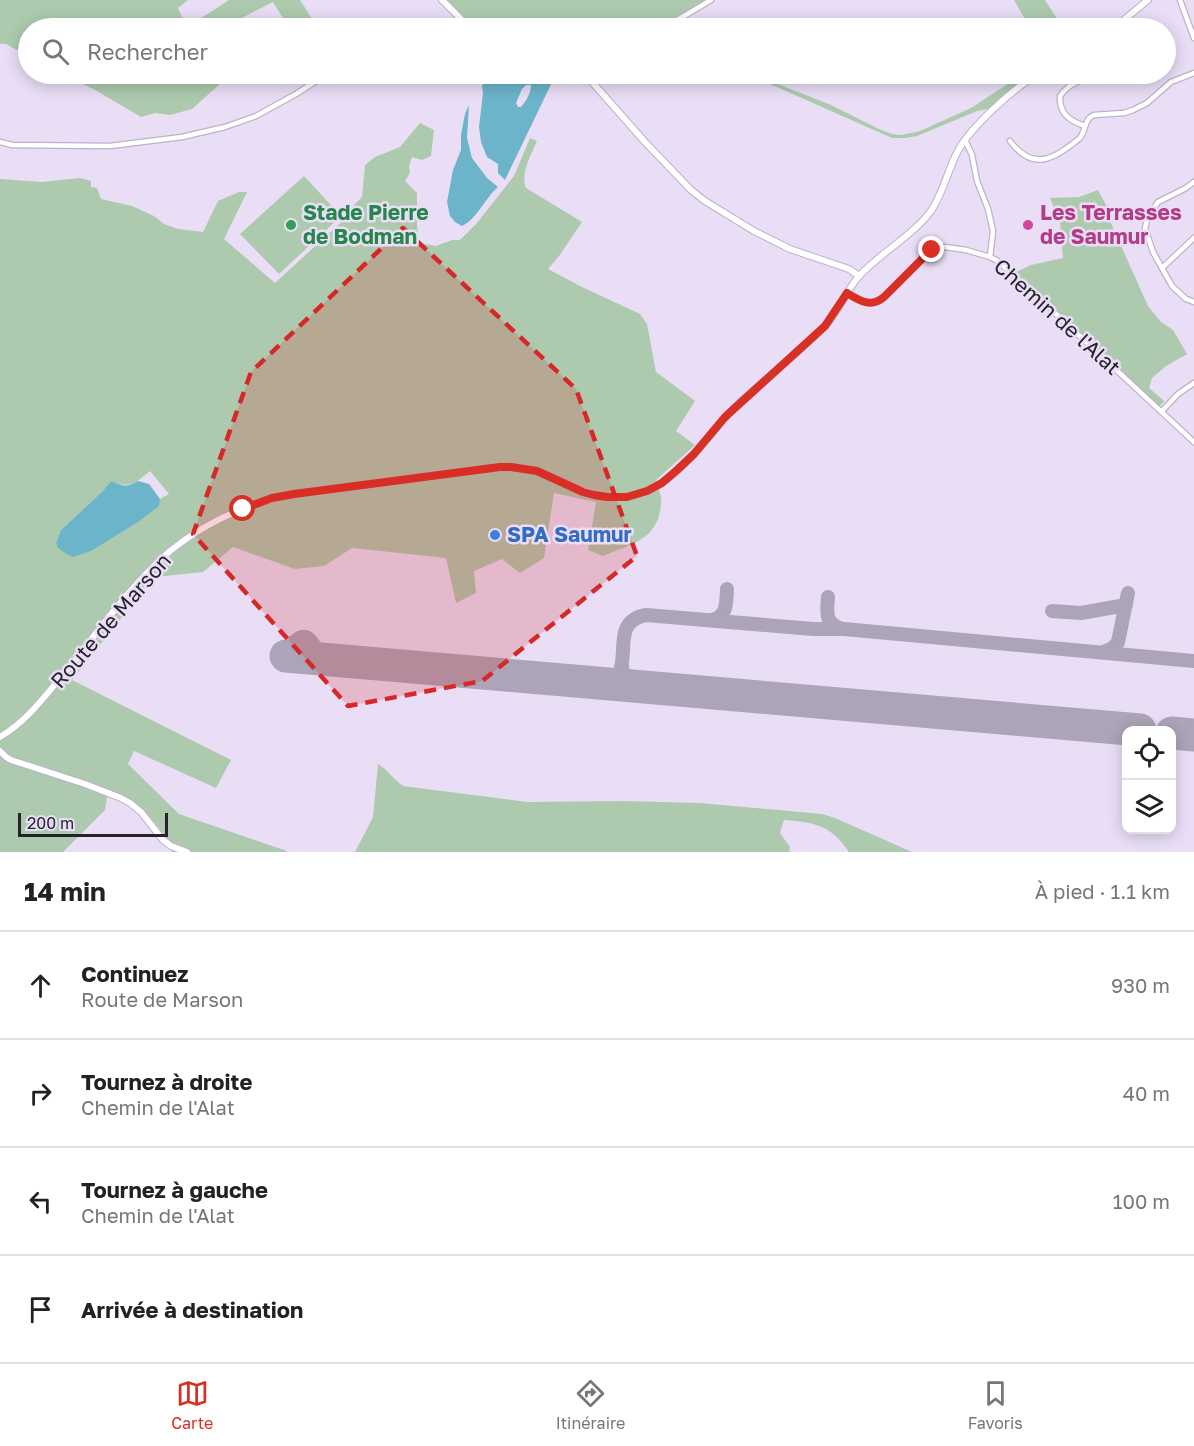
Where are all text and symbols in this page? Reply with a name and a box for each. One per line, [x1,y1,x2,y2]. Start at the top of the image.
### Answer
search box [18,18,1176,84]
icon: search [39,35,72,68]
text: Rechercher [87,38,208,65]
place label: Stade Pierre de Bodman [303,199,429,249]
place label: Les Terrasses de Saumur [1040,199,1182,249]
marker: Stade Pierre de Bodman [284,218,298,232]
marker: Les Terrasses de Saumur [1021,218,1035,232]
route end [918,236,944,262]
street label: Chemin de l'Alat [989,253,1126,380]
route start [229,495,255,521]
place label: SPA Saumur [507,521,632,547]
marker: SPA Saumur [488,528,502,542]
street label: Route de Marson [45,548,176,693]
map controls [1122,726,1176,834]
button: locate [1122,726,1176,780]
button: layers [1122,780,1176,834]
scale bar [18,810,168,838]
text: 200 m [27,813,74,833]
text: 14 min [24,876,106,907]
text: À pied · 1.1 km [1035,879,1170,903]
text: Continuez [81,960,188,987]
icon: ahead [24,969,57,1002]
text: 930 m [1111,973,1170,997]
text: Route de Marson [81,987,243,1011]
text: Tournez à droite [81,1068,252,1095]
icon: right [24,1077,57,1110]
text: 40 m [1123,1081,1170,1105]
text: Chemin de l'Alat [81,1095,235,1119]
text: Tournez à gauche [81,1176,268,1203]
icon: left [24,1185,57,1218]
text: 100 m [1113,1189,1170,1213]
text: Chemin de l'Alat [81,1203,235,1227]
icon: arrive [24,1293,57,1326]
text: Arrivée à destination [81,1296,303,1323]
tab: Carte [171,1377,213,1433]
tab: Itinéraire [556,1377,625,1433]
tab: Favoris [968,1377,1023,1433]

